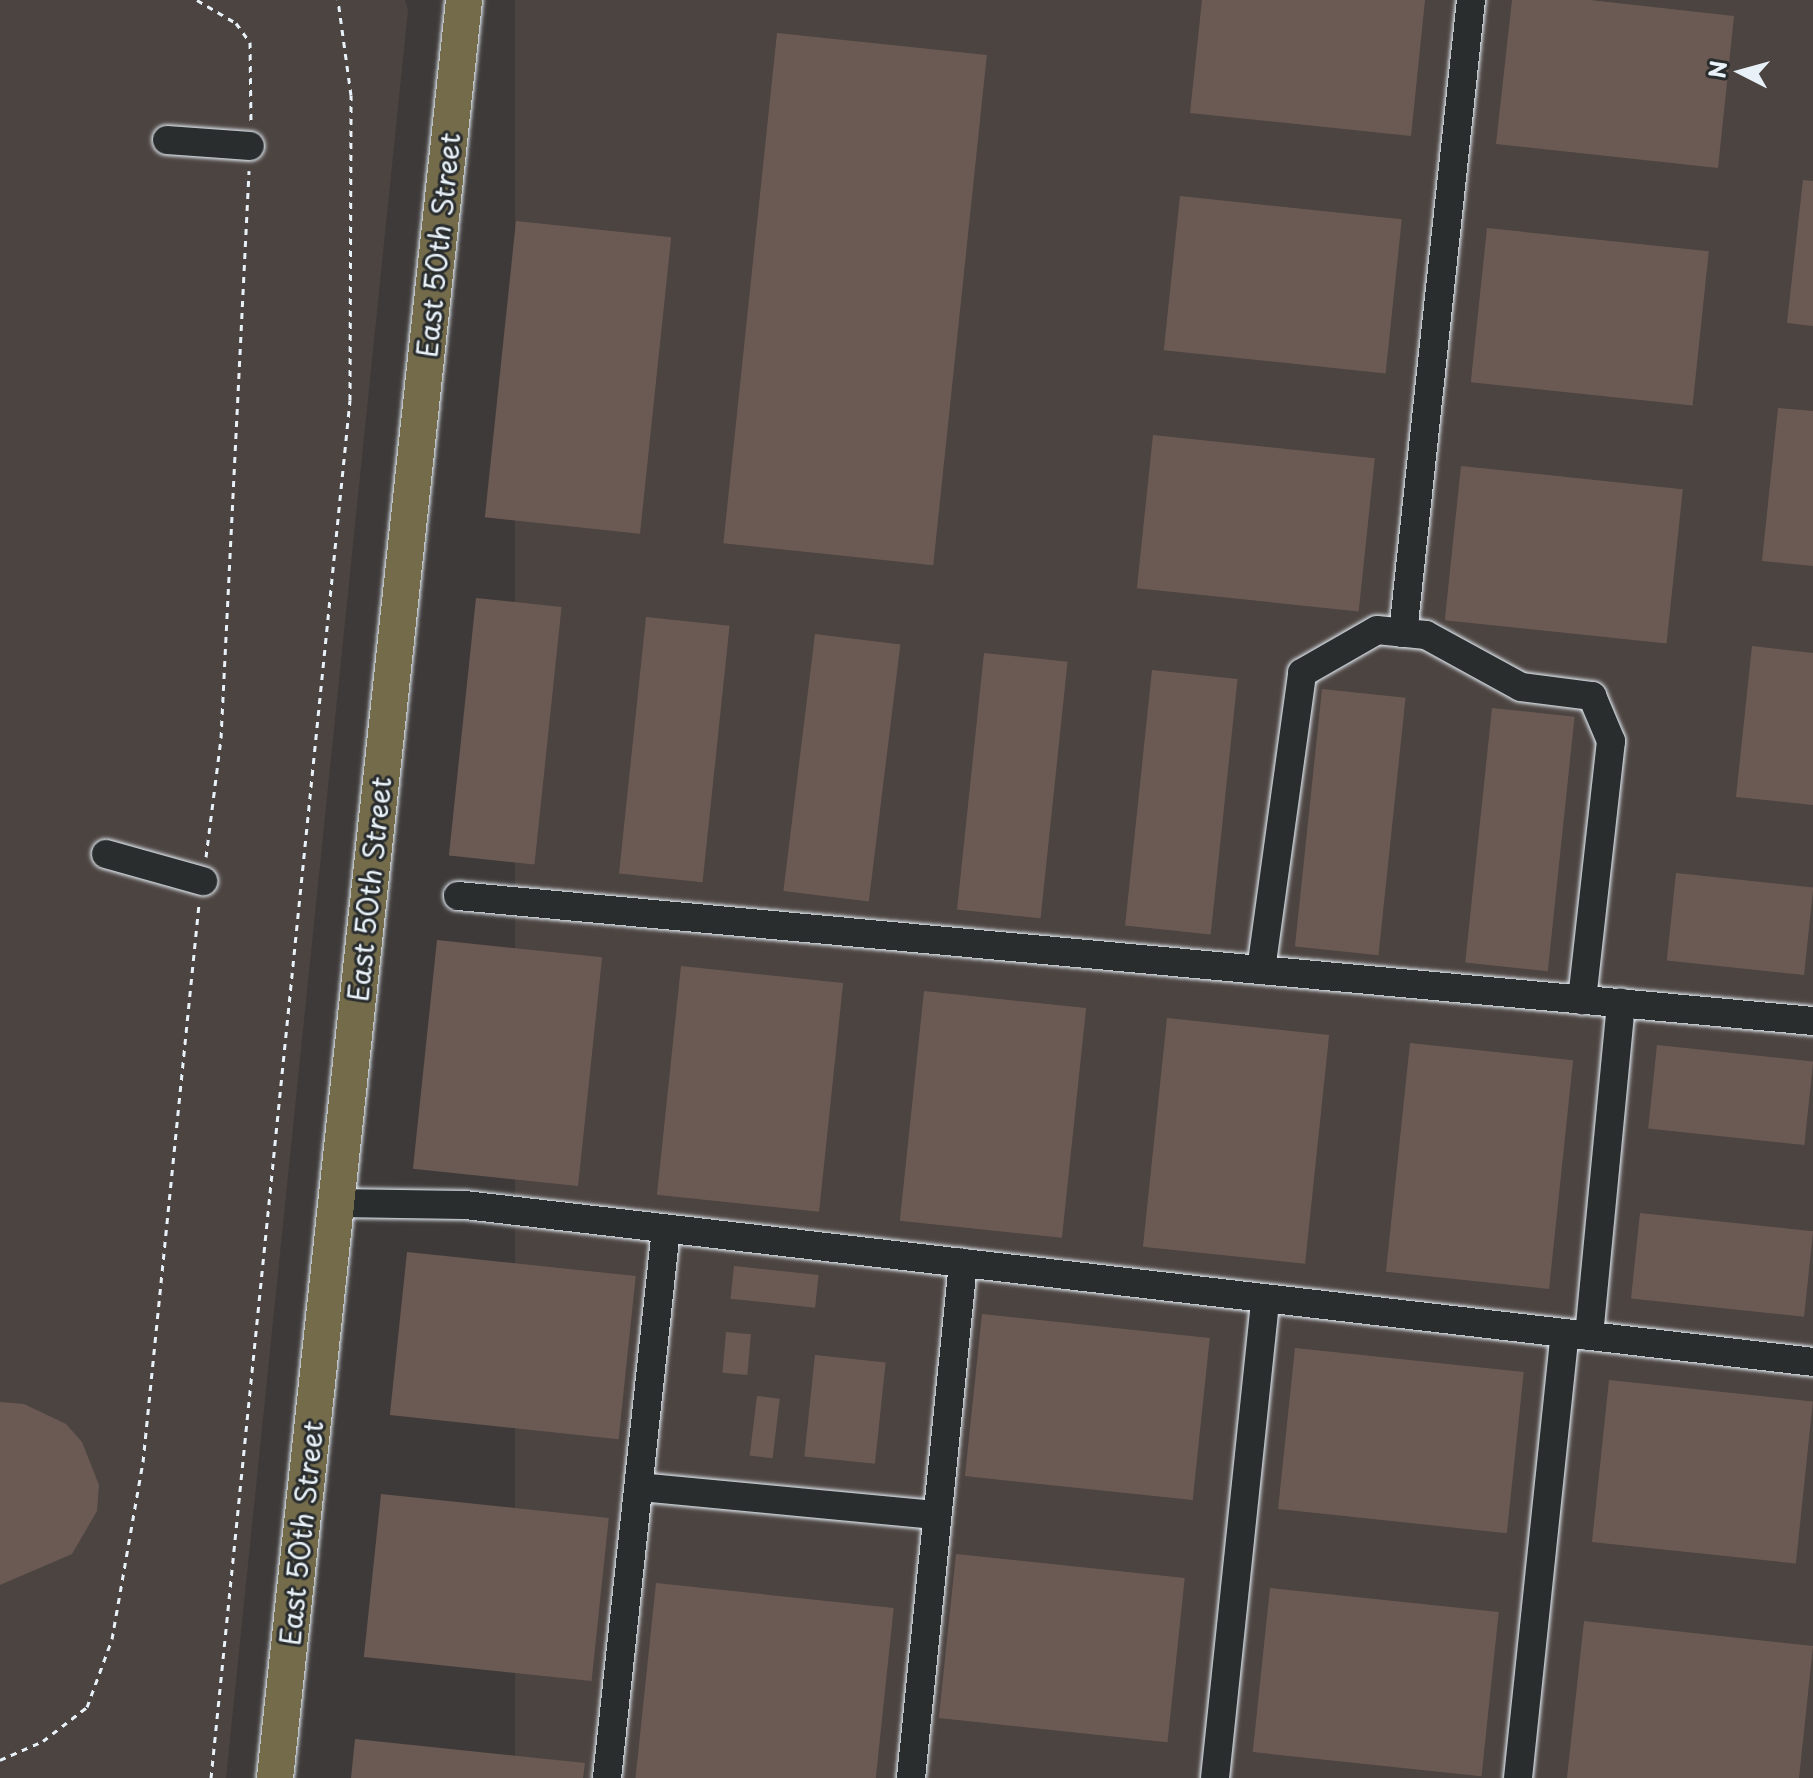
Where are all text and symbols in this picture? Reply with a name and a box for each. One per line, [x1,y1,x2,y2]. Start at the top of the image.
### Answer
north arrow [1701,32,1781,112]
text: N [1699,59,1734,80]
street label: East 50th Street [409,130,467,360]
street label: East 50th Street [340,774,398,1004]
street label: East 50th Street [272,1418,330,1648]

